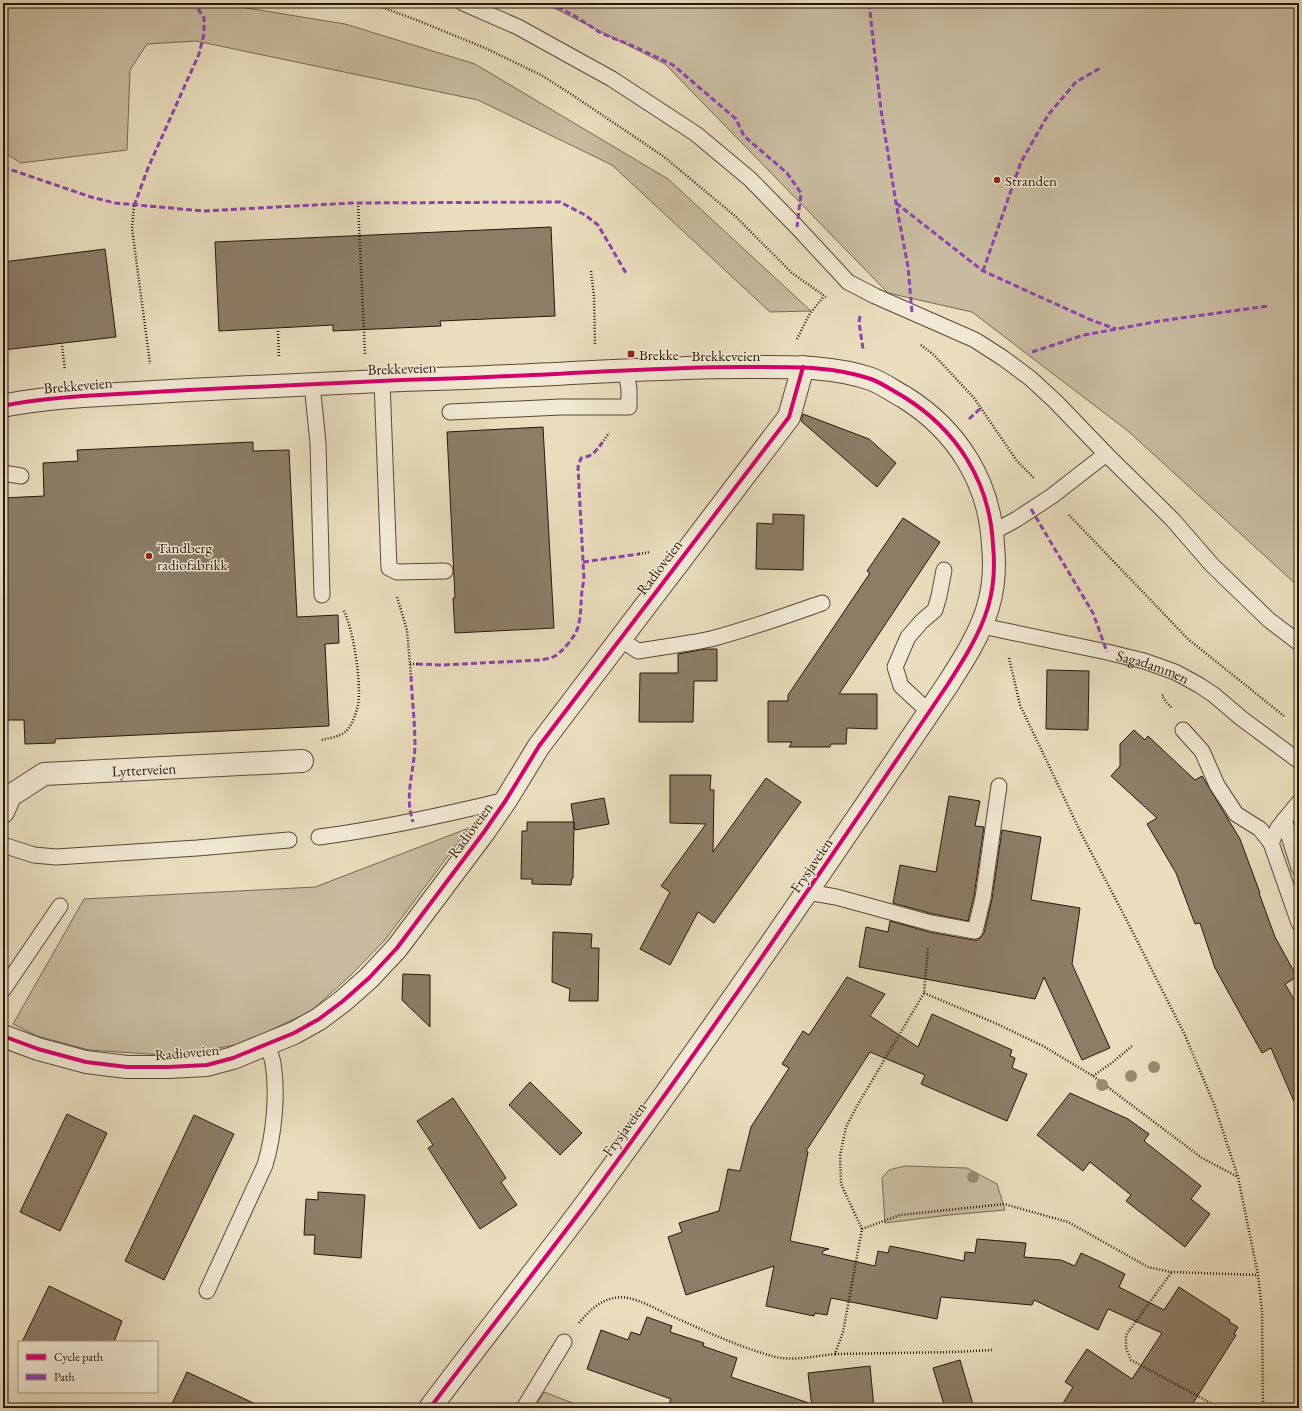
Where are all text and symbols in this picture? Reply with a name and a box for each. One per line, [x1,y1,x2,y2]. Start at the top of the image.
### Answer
place label: Stranden [1005,171,1057,190]
marker: Stranden [992,175,1002,185]
place label: Brekke [639,345,679,364]
street label: Brekkeveien [691,346,761,365]
marker: Brekke [626,349,636,359]
street label: Brekkeveien [367,357,437,379]
street label: Brekkeveien [43,373,113,397]
street label: Radioveien [632,535,686,599]
place label: Tandberg radiofabrikk [157,538,229,574]
marker: Tandberg radiofabrikk [144,551,154,561]
street label: Sagadammen [1115,645,1193,688]
street label: Lytterveien [111,758,177,780]
street label: Radioveien [443,798,497,862]
street label: Frysjaveien [786,834,836,896]
street label: Radioveien [154,1040,220,1064]
street label: Frysjaveien [598,1098,650,1160]
legend [18,1341,158,1393]
text: Cycle path [54,1349,103,1365]
text: Path [54,1369,75,1385]

